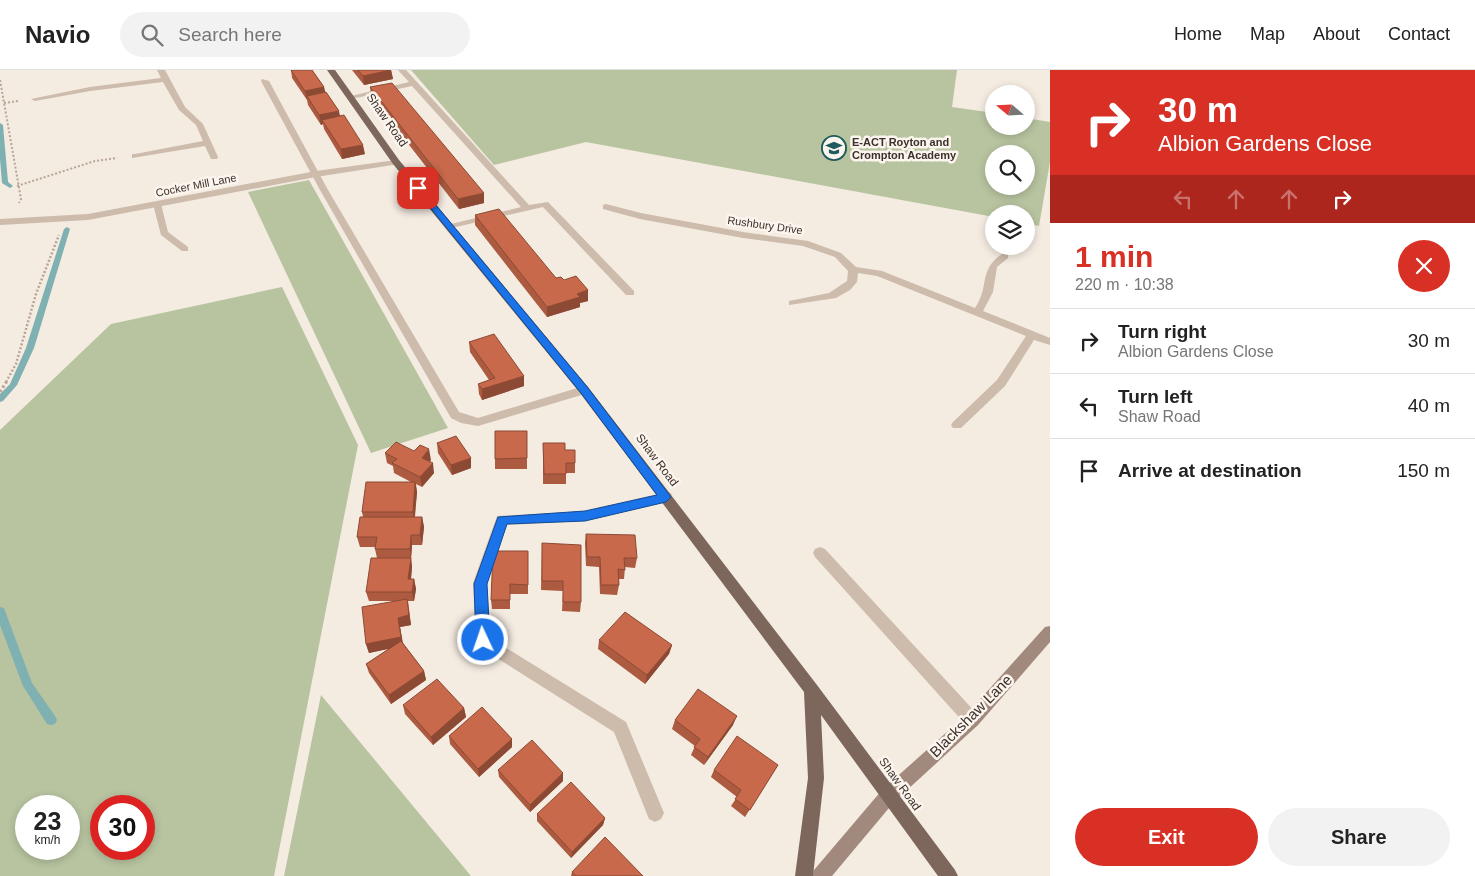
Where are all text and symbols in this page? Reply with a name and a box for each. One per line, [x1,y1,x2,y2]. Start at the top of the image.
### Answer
search box [120,12,470,57]
text: Navio [25,21,90,48]
icon: search [138,21,166,49]
text: Search here [178,24,282,45]
text: Home [1174,24,1222,44]
text: Map [1250,24,1285,44]
text: About [1313,24,1360,44]
text: Contact [1388,24,1450,44]
north arrow [985,85,1035,135]
map controls [985,85,1035,255]
icon: right [1075,90,1140,155]
text: 30 m [1158,90,1238,129]
street label: Shaw Road [363,91,411,149]
text: Albion Gardens Close [1158,131,1372,156]
school or university icon: E-ACT Royton and Crompton Academy [821,135,847,161]
place label: E-ACT Royton and Crompton Academy [852,136,957,161]
button: search [985,145,1035,195]
pin [397,167,439,209]
street label: Cocker Mill Lane [155,171,237,199]
icon: arrive [404,174,432,202]
icon: left [1169,185,1197,213]
icon: ahead [1222,185,1250,213]
icon: ahead [1275,185,1303,213]
icon: right [1328,185,1356,213]
button: layers [985,205,1035,255]
street label: Rushbury Drive [727,214,803,236]
text: 1 min [1075,240,1153,273]
button: close [1398,240,1450,292]
text: 220 m · 10:38 [1075,276,1174,293]
text: Turn right [1118,321,1206,342]
icon: right [1075,327,1103,355]
text: 30 m [1408,330,1450,351]
text: Albion Gardens Close [1118,343,1274,360]
text: Turn left [1118,386,1193,407]
icon: left [1075,392,1103,420]
text: 40 m [1408,395,1450,416]
text: Shaw Road [1118,408,1201,425]
street label: Shaw Road [633,431,681,489]
icon: arrive [1075,457,1103,485]
text: Arrive at destination [1118,460,1302,481]
text: 150 m [1397,460,1450,481]
position arrow [456,613,508,665]
street label: Blackshaw Lane [926,671,1015,760]
street label: Shaw Road [876,755,924,813]
speed limit sign: 30 [90,795,155,860]
text: 23 [34,807,61,835]
button: Exit [1075,808,1258,866]
button: Share [1268,808,1450,866]
text: km/h [34,833,61,847]

